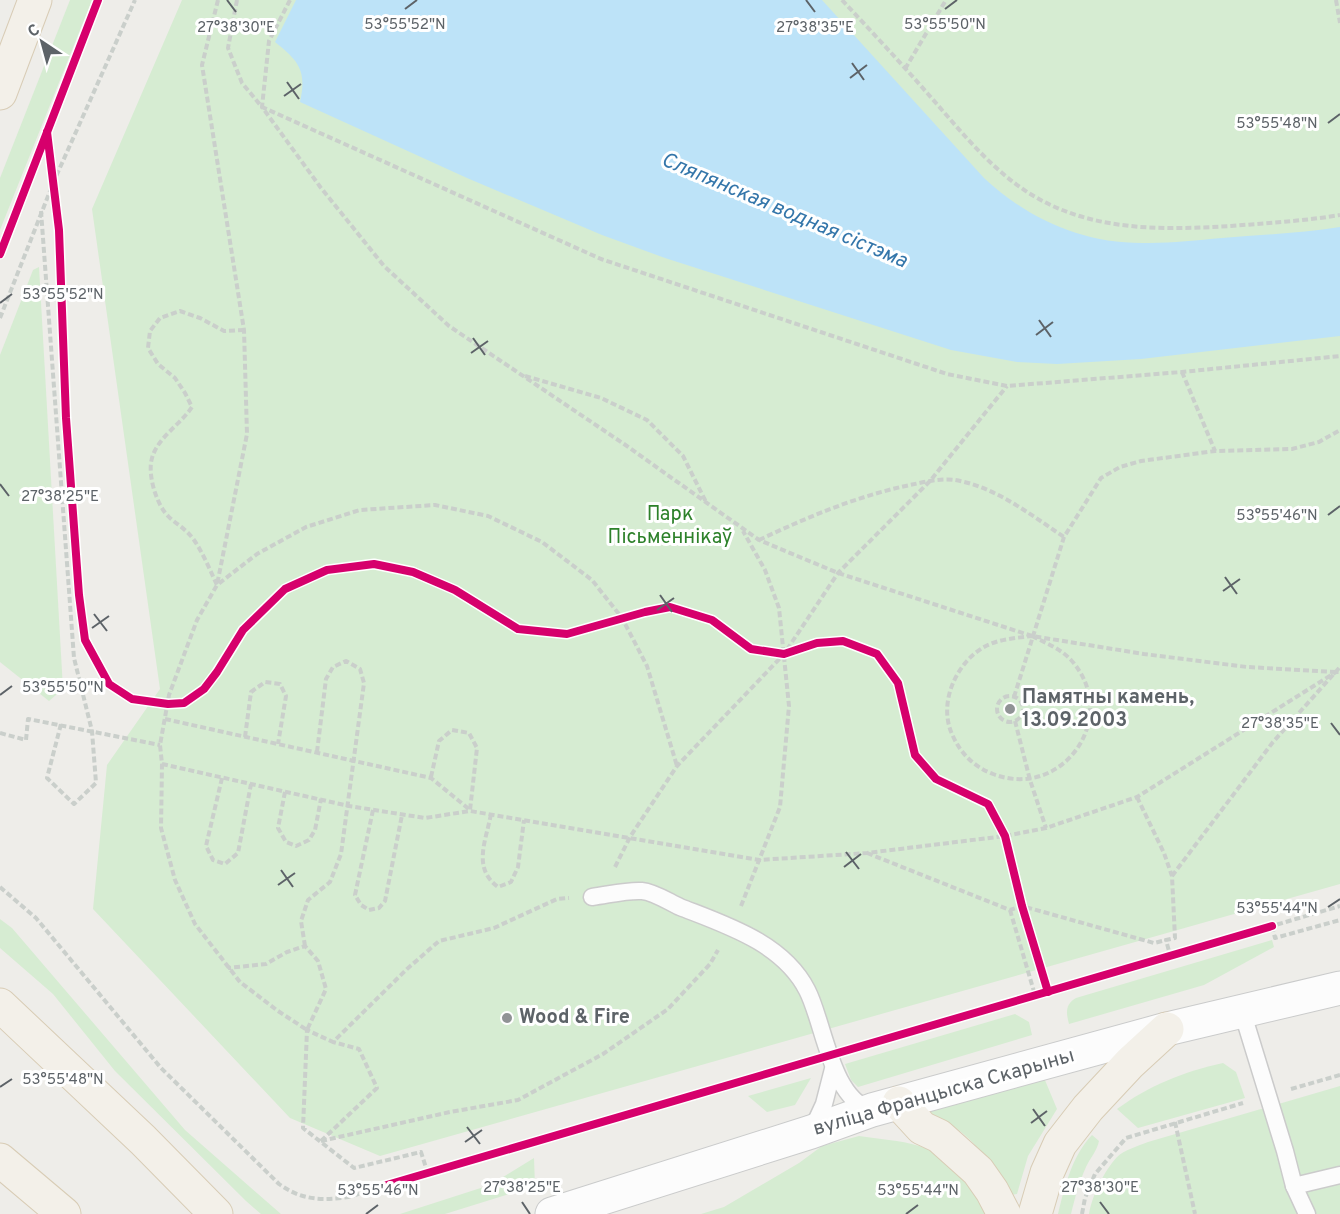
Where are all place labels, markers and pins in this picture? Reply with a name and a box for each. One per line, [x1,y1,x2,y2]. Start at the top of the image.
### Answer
place label: Памятны камень, 13.09.2003 [1022,685,1194,734]
marker: Памятны камень, 13.09.2003 [1003,702,1017,716]
place label: Wood & Fire [519,1005,630,1031]
marker: Wood & Fire [500,1011,514,1025]

